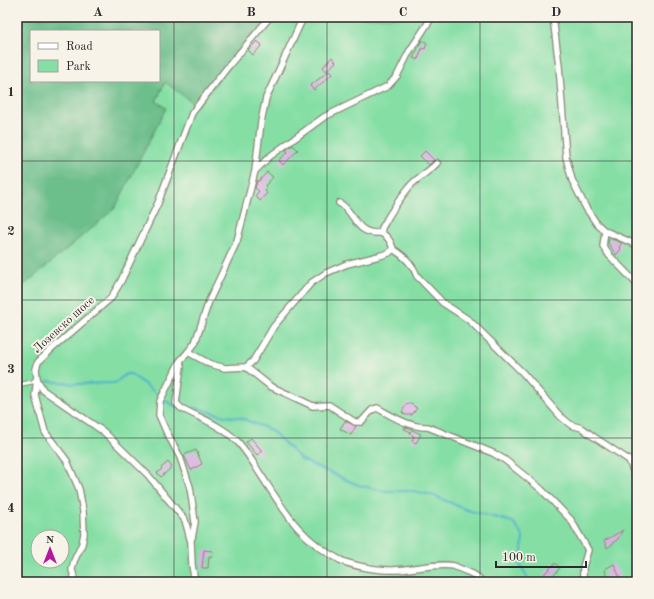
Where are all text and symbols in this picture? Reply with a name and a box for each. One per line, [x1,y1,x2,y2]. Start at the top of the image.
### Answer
text: A [93,6,103,19]
text: B [246,6,256,19]
text: C [399,6,407,19]
text: D [551,6,561,19]
legend [30,30,160,82]
text: Road [66,41,93,53]
text: Park [66,61,91,73]
text: 1 [7,86,15,99]
text: 2 [7,225,15,238]
street label: Лозевско шосе [31,294,97,356]
text: 3 [7,363,15,376]
text: 4 [7,502,15,515]
north arrow [30,529,70,569]
text: N [46,535,55,546]
scale bar [496,543,586,569]
text: 100 m [502,552,536,564]

